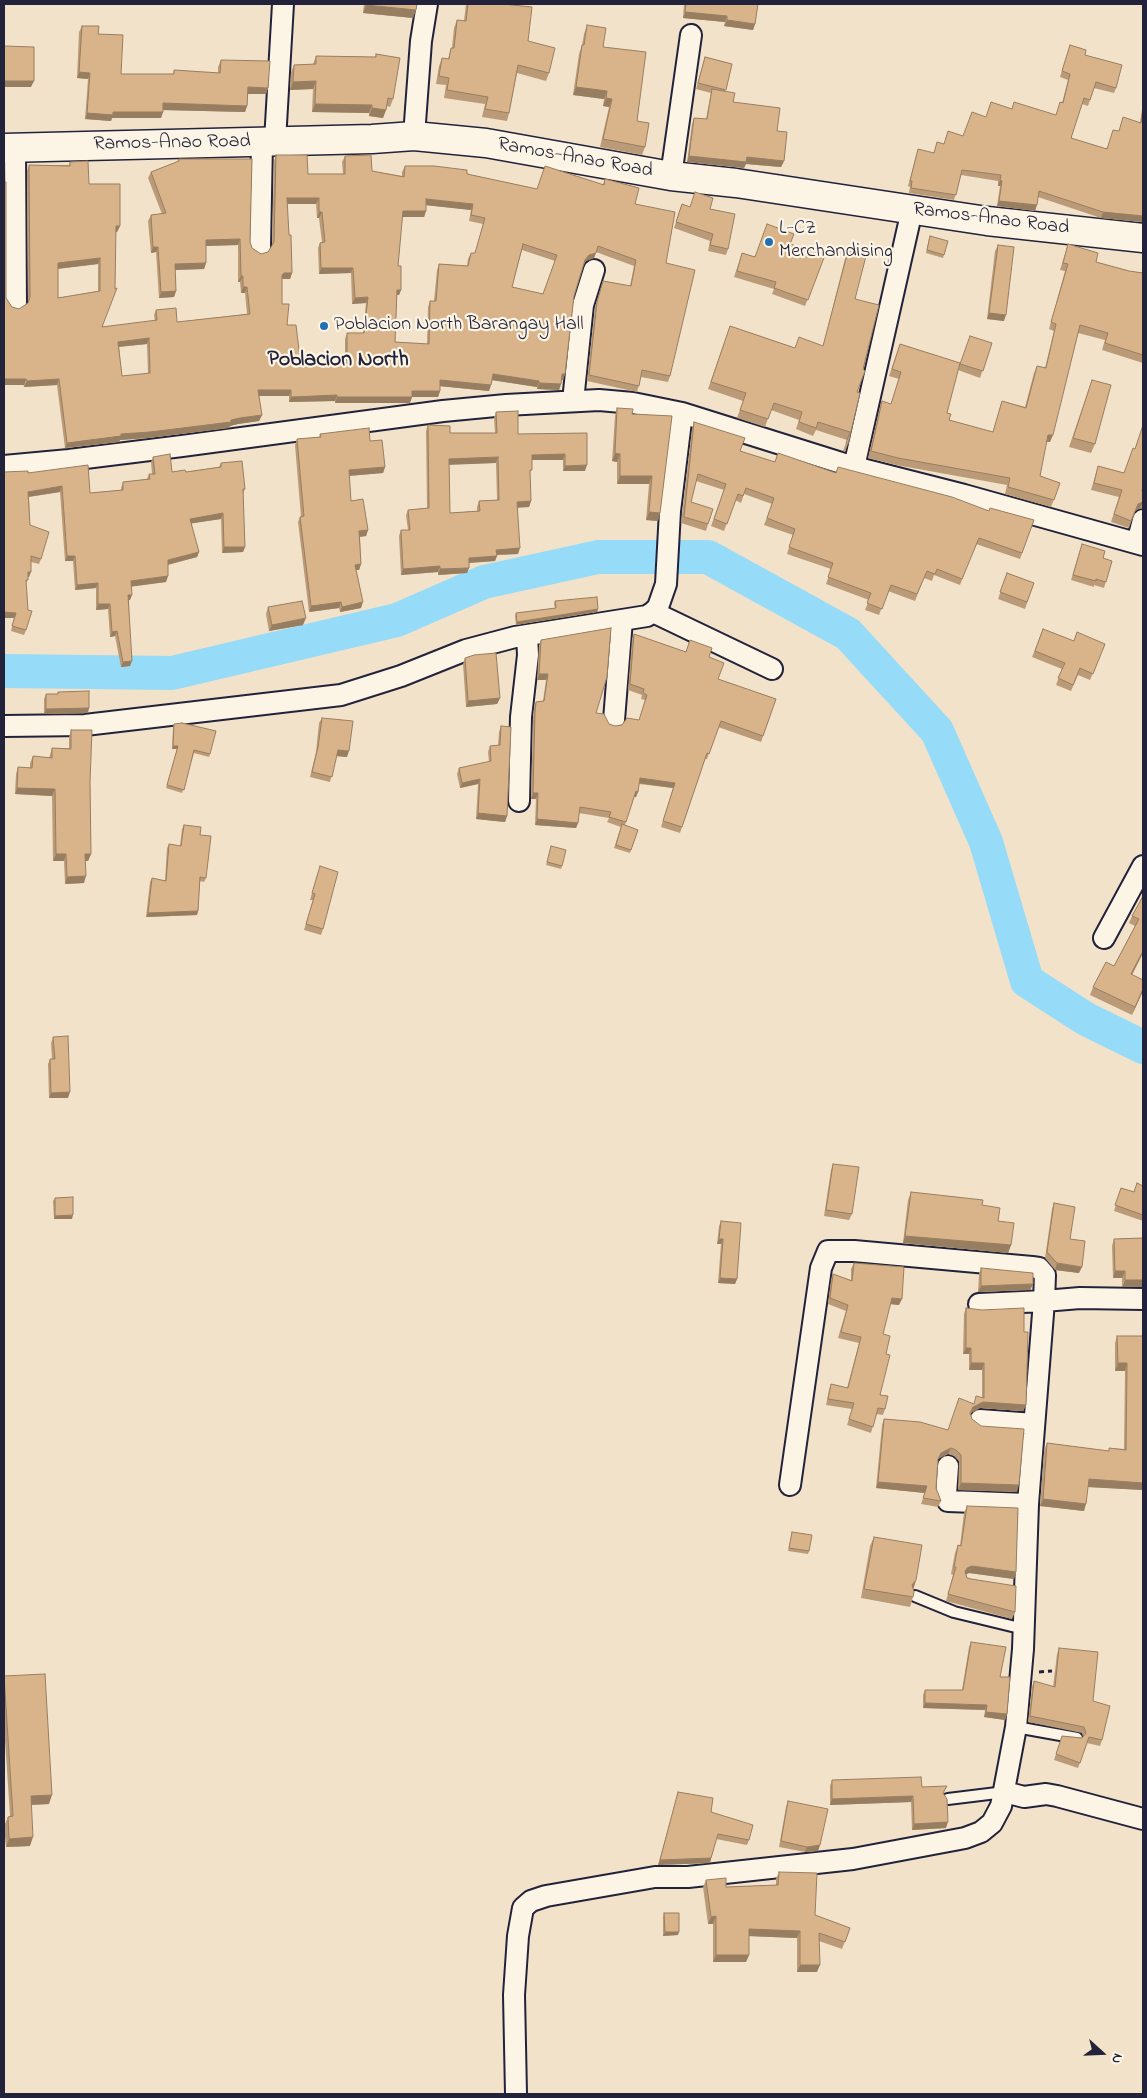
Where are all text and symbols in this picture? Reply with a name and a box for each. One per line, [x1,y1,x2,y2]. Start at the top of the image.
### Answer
street label: Ramos-Anao Road [93,131,251,157]
street label: Ramos-Anao Road [495,134,655,184]
street label: Ramos-Anao Road [911,199,1071,241]
place label: L-CZ Merchandising [779,218,893,265]
marker: L-CZ Merchandising [763,236,775,248]
place label: Poblacion North Barangay Hall [334,314,584,338]
marker: Poblacion North Barangay Hall [318,320,330,332]
district label: Poblacion North [267,348,409,374]
north arrow [1077,2028,1127,2078]
text: N [1105,2050,1128,2066]

